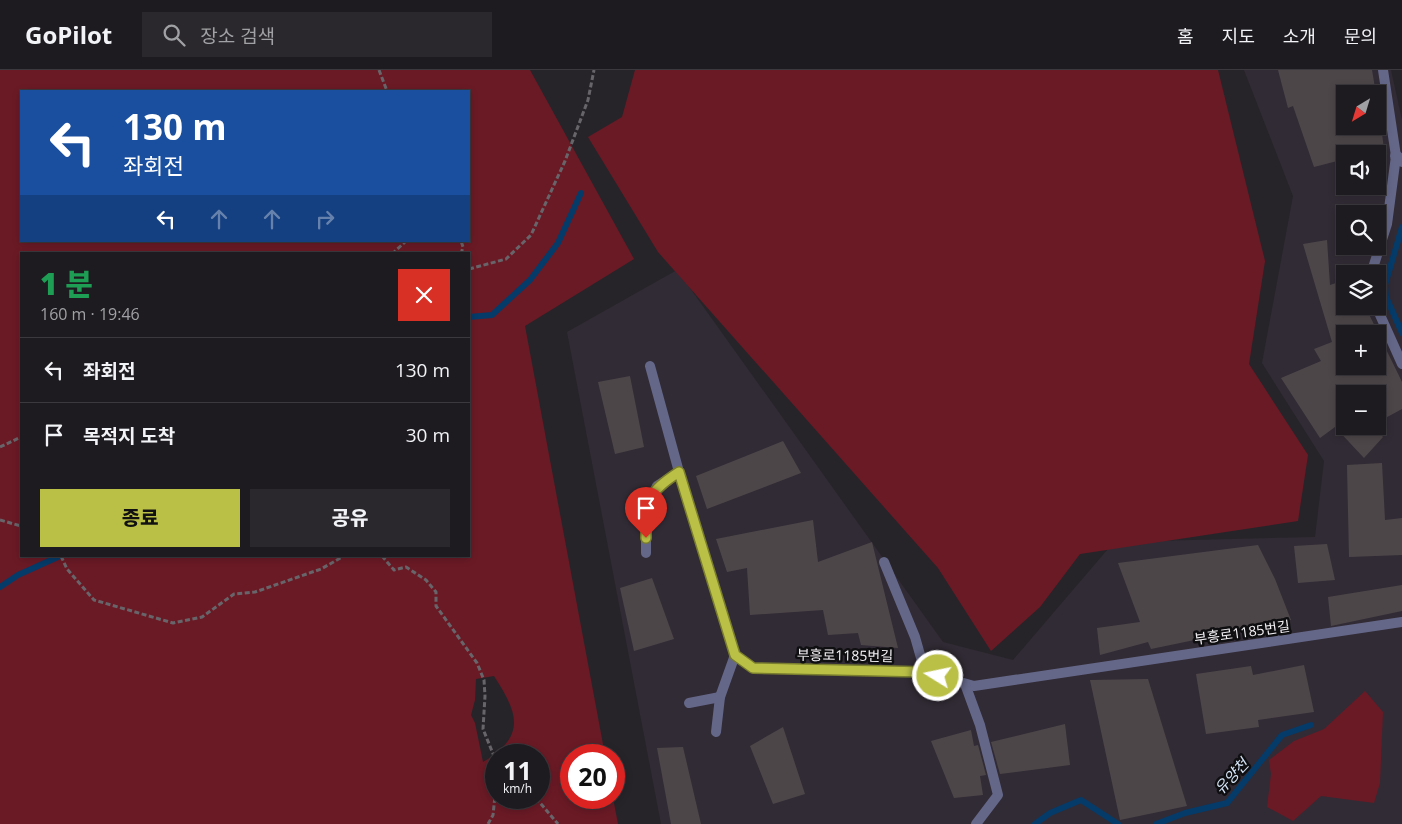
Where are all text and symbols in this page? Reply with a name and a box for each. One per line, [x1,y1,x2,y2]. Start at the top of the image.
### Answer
search box [142,12,492,57]
text: GoPilot [25,18,112,51]
icon: search [160,21,188,49]
text: 장소 검색 [200,23,275,49]
text: 홈 [1177,24,1194,48]
text: 지도 [1222,24,1255,48]
text: 소개 [1283,24,1316,48]
text: 문의 [1344,24,1377,48]
north arrow [1336,85,1386,135]
map controls [1336,85,1386,435]
text: 130 m [123,103,227,150]
icon: left [40,110,105,175]
button: sound [1336,145,1386,195]
text: 좌회전 [123,150,184,180]
icon: left [152,205,180,233]
icon: ahead [205,205,233,233]
icon: ahead [258,205,286,233]
icon: right [311,205,339,233]
button: search [1336,205,1386,255]
text: 1 분 [40,263,93,304]
button: layers [1336,265,1386,315]
button: close [398,269,450,321]
text: 160 m · 19:46 [40,303,140,325]
button: + [1336,325,1386,375]
icon: left [40,356,68,384]
text: 130 m [395,357,450,383]
text: 좌회전 [83,358,135,384]
button: − [1336,385,1386,435]
icon: arrive [40,421,68,449]
text: 30 m [406,422,450,448]
text: 목적지 도착 [83,423,175,449]
pin [625,487,667,538]
button: 종료 [40,489,240,547]
button: 공유 [250,489,450,547]
icon: arrive [632,494,660,522]
street label: 부흥로1185번길 [1193,616,1291,648]
street label: 부흥로1185번길 [797,645,893,665]
position arrow [911,649,963,701]
speed limit sign: 20 [560,744,625,809]
water label: 유양천 [1210,752,1254,798]
text: 11 [503,753,532,787]
text: km/h [503,780,532,797]

